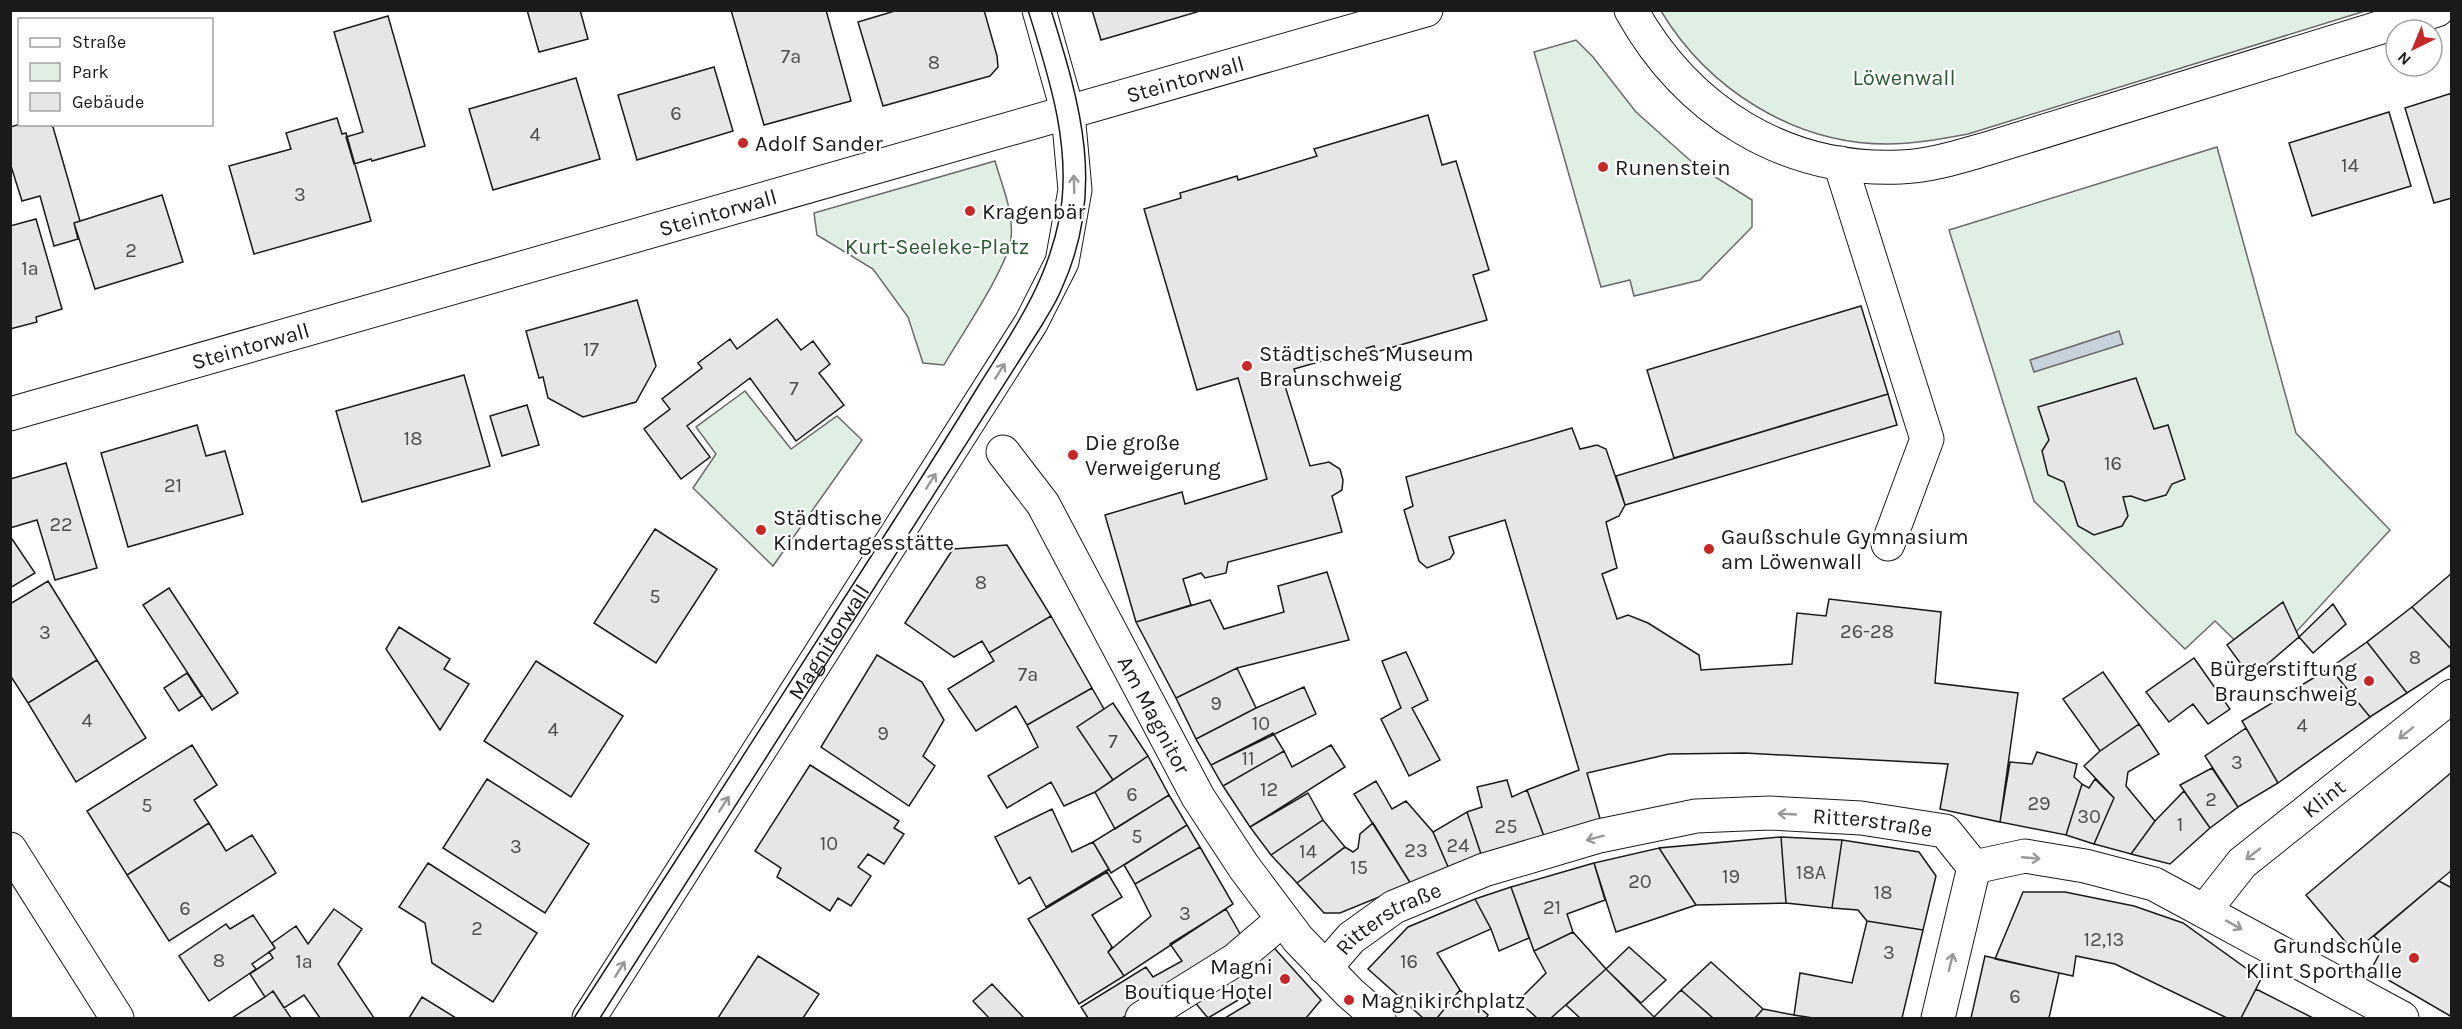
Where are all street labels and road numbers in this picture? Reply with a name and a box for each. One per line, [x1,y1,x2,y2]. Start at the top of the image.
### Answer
street label: Steintorwall [1123,51,1247,109]
street label: Steintorwall [656,184,780,242]
street label: Steintorwall [189,317,313,376]
street label: Magnitorwall [783,580,875,705]
street label: Am Magnitor [1112,652,1195,779]
street label: Klint [2297,774,2351,824]
street label: Ritterstraße [1812,803,1934,843]
street label: Ritterstraße [1330,877,1445,961]

